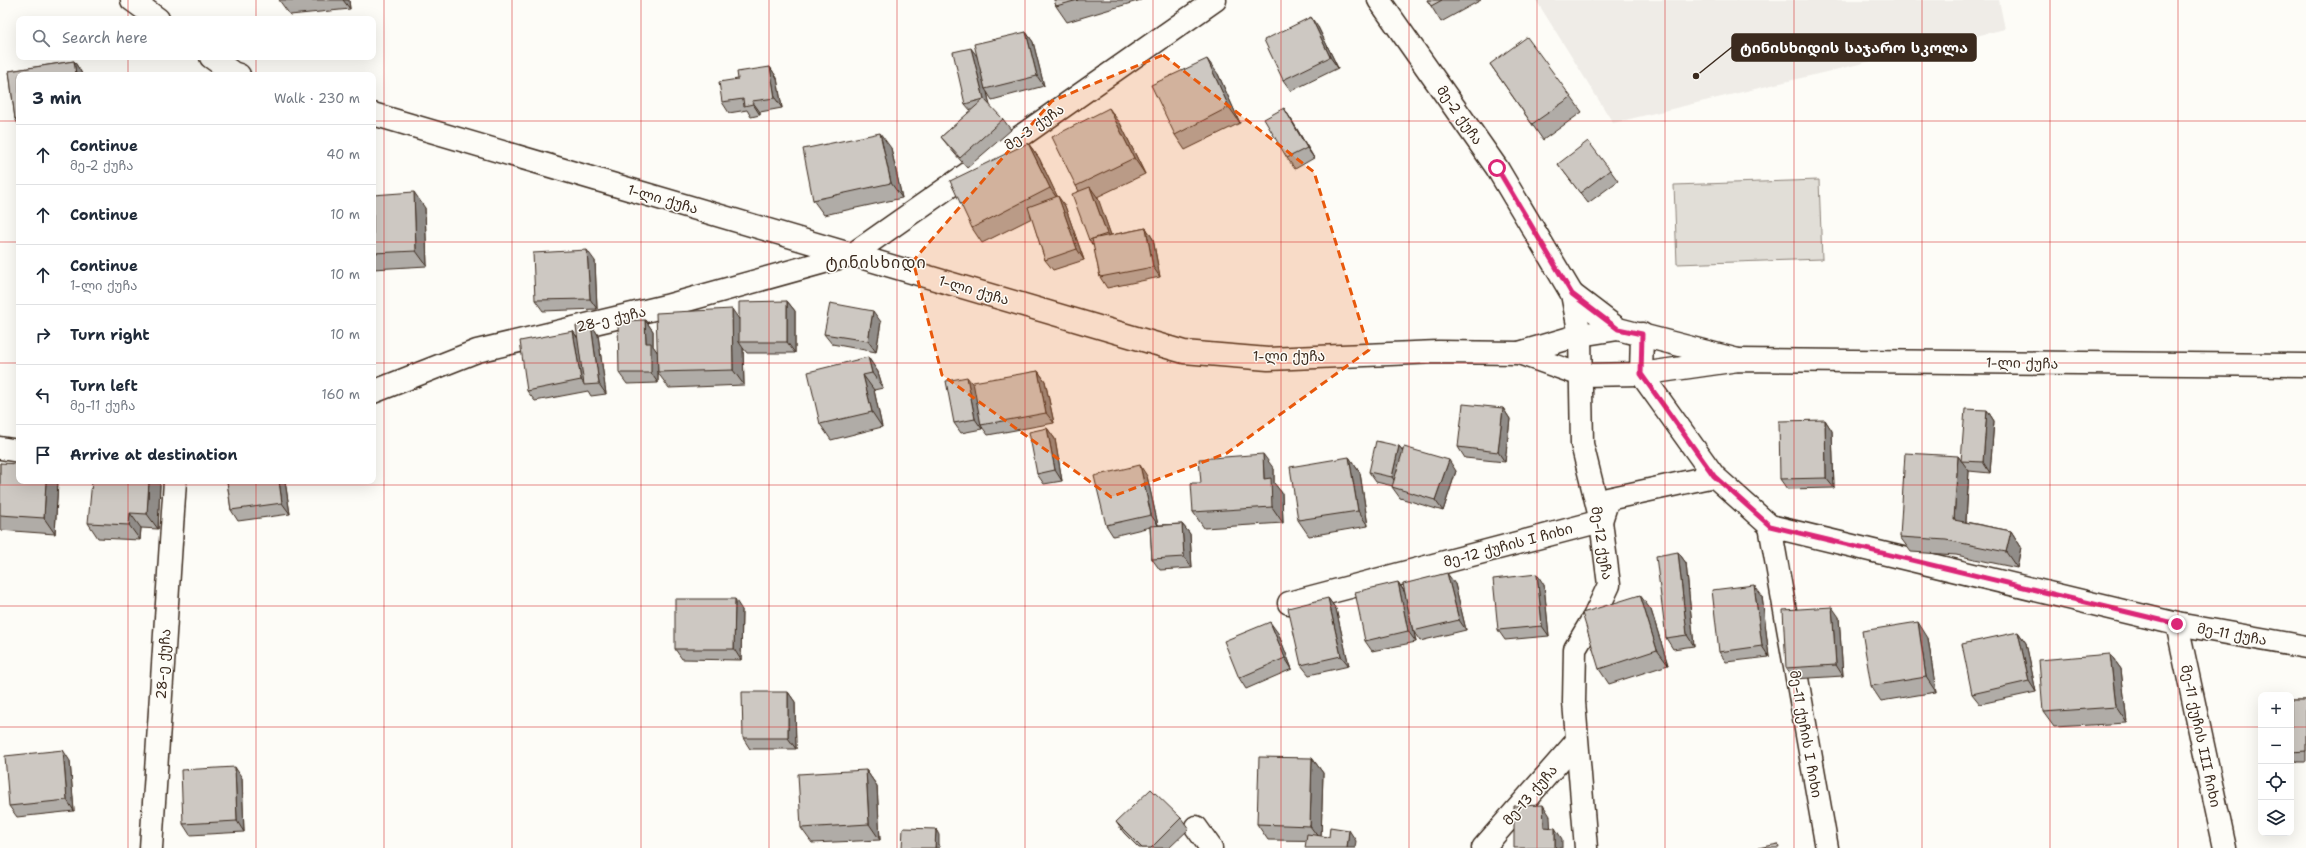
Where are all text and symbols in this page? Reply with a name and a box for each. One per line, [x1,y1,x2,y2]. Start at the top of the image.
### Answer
search box [16,16,376,60]
icon: search [30,27,52,49]
text: Search here [62,28,148,48]
callout: ტინისხიდის საჯარო სკოლა [1732,34,1976,61]
text: ტინისხიდის საჯარო სკოლა [1740,38,1968,58]
street label: მე-2 ქუჩა [1433,82,1487,148]
text: 3 min [32,87,82,109]
text: Walk · 230 m [274,90,360,107]
street label: მე-3 ქუჩა [1001,100,1067,154]
text: Continue [70,136,138,156]
icon: ahead [32,144,54,166]
text: 40 m [326,146,360,163]
text: მე-2 ქუჩა [70,157,133,174]
route start [1488,159,1506,177]
street label: 1-ლი ქუჩა [626,180,700,218]
icon: ahead [32,204,54,226]
text: Continue [70,205,138,225]
text: 10 m [330,206,360,223]
district label: ტინისხიდი [825,252,927,273]
text: Continue [70,256,138,276]
icon: ahead [32,264,54,286]
text: 10 m [330,266,360,283]
street label: 1-ლი ქუჩა [937,271,1011,309]
text: 1-ლი ქუჩა [70,277,137,294]
street label: 28-ე ქუჩა [574,302,648,336]
icon: right [32,324,54,346]
text: Turn right [70,325,150,345]
text: 10 m [330,326,360,343]
street label: 1-ლი ქუჩა [1253,347,1325,365]
street label: 1-ლი ქუჩა [1986,353,2058,373]
text: Turn left [70,376,138,396]
icon: left [32,384,54,406]
text: 160 m [322,386,360,403]
text: მე-11 ქუჩა [70,397,135,414]
icon: arrive [32,444,54,466]
text: Arrive at destination [70,445,238,465]
street label: მე-12 ქუჩა [1587,505,1617,581]
street label: მე-12 ქუჩის I ჩიხი [1441,519,1575,571]
route end [2168,615,2186,633]
street label: მე-11 ქუჩა [2196,619,2268,649]
street label: 28-ე ქუჩა [152,628,174,700]
street label: მე-11 ქუჩის III ჩიხი [2177,663,2225,809]
street label: მე-11 ქუჩის I ჩიხი [1786,669,1826,799]
map controls [2258,692,2294,836]
button: + [2258,692,2294,728]
button: − [2258,728,2294,764]
street label: მე-13 ქუჩა [1499,761,1561,829]
button: locate [2258,764,2294,800]
button: layers [2258,800,2294,836]

